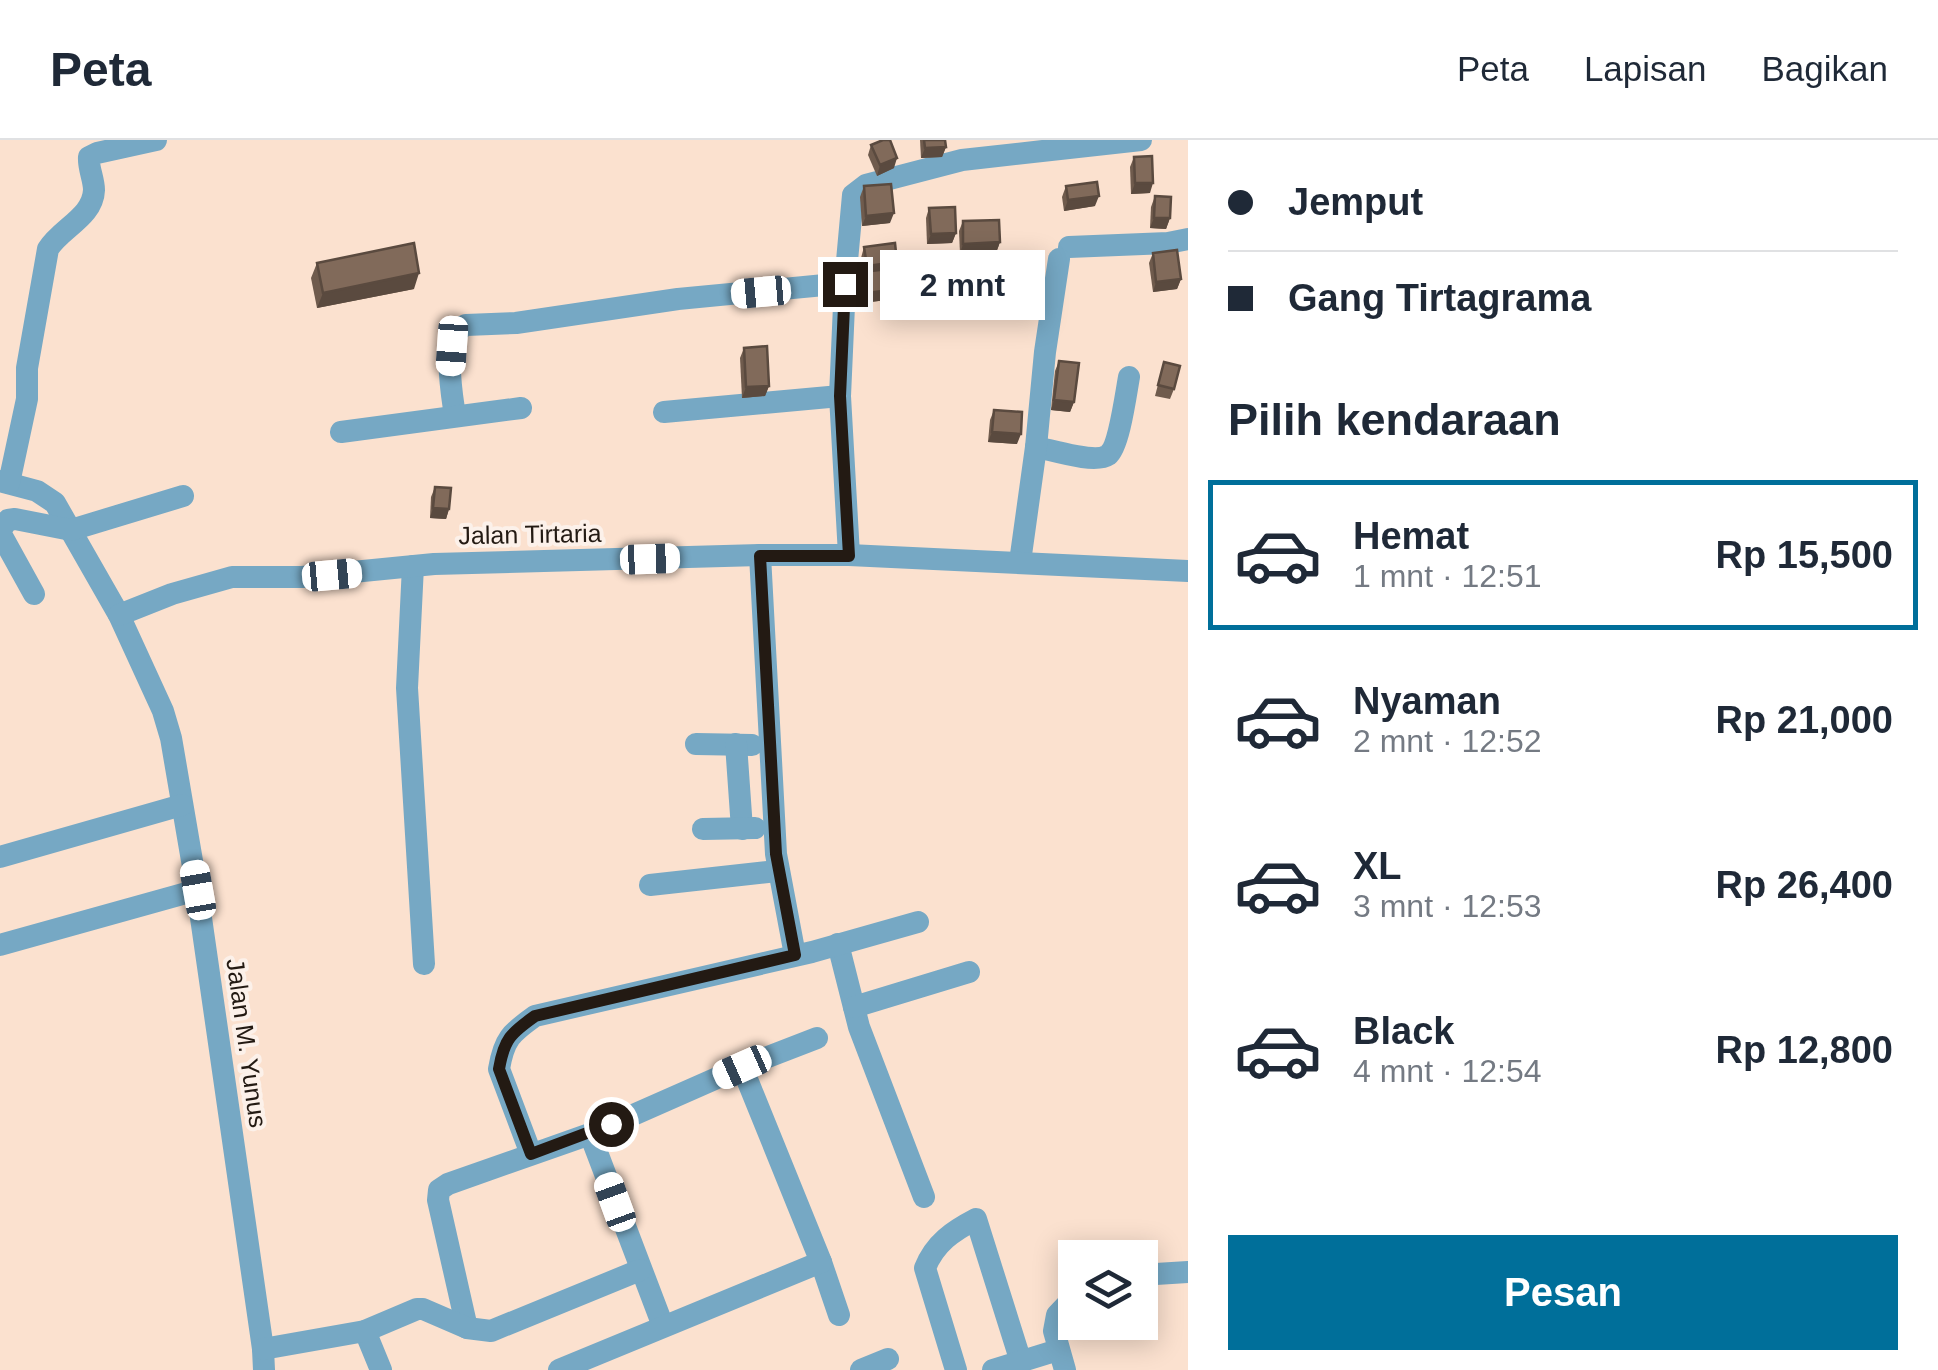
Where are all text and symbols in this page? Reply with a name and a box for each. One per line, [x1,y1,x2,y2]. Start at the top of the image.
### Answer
text: Peta [50,43,151,96]
text: Peta [1457,49,1529,88]
text: Lapisan [1584,49,1707,88]
text: Bagikan [1762,49,1888,88]
text: Jemput [1288,181,1423,223]
callout: 2 mnt [880,249,1045,319]
route end [823,262,868,307]
text: 2 mnt [920,267,1005,303]
car [730,274,792,310]
text: Gang Tirtagrama [1288,277,1591,319]
car [435,315,469,377]
text: Pilih kendaraan [1228,394,1561,445]
icon: car [1233,510,1323,600]
text: Hemat [1353,515,1469,557]
street label: Jalan Tirtaria [458,519,602,549]
text: Rp 15,500 [1716,534,1893,576]
car [619,543,681,575]
car [301,557,363,593]
text: 1 mnt · 12:51 [1353,558,1542,594]
icon: car [1233,675,1323,765]
text: Nyaman [1353,680,1501,722]
text: Rp 21,000 [1716,699,1893,741]
text: 2 mnt · 12:52 [1353,723,1542,759]
icon: car [1233,840,1323,930]
text: XL [1353,845,1402,887]
car [178,858,218,922]
text: Rp 26,400 [1716,864,1893,906]
text: 3 mnt · 12:53 [1353,888,1542,924]
street label: Jalan M. Yunus [221,957,273,1129]
icon: car [1233,1005,1323,1095]
text: Black [1353,1010,1454,1052]
text: Rp 12,800 [1716,1029,1893,1071]
car [708,1041,776,1093]
text: 4 mnt · 12:54 [1353,1053,1542,1089]
route start [589,1102,634,1147]
car [591,1169,639,1235]
button: Pesan [1228,1235,1898,1350]
map controls [1058,1240,1158,1340]
button: layers [1058,1240,1158,1340]

